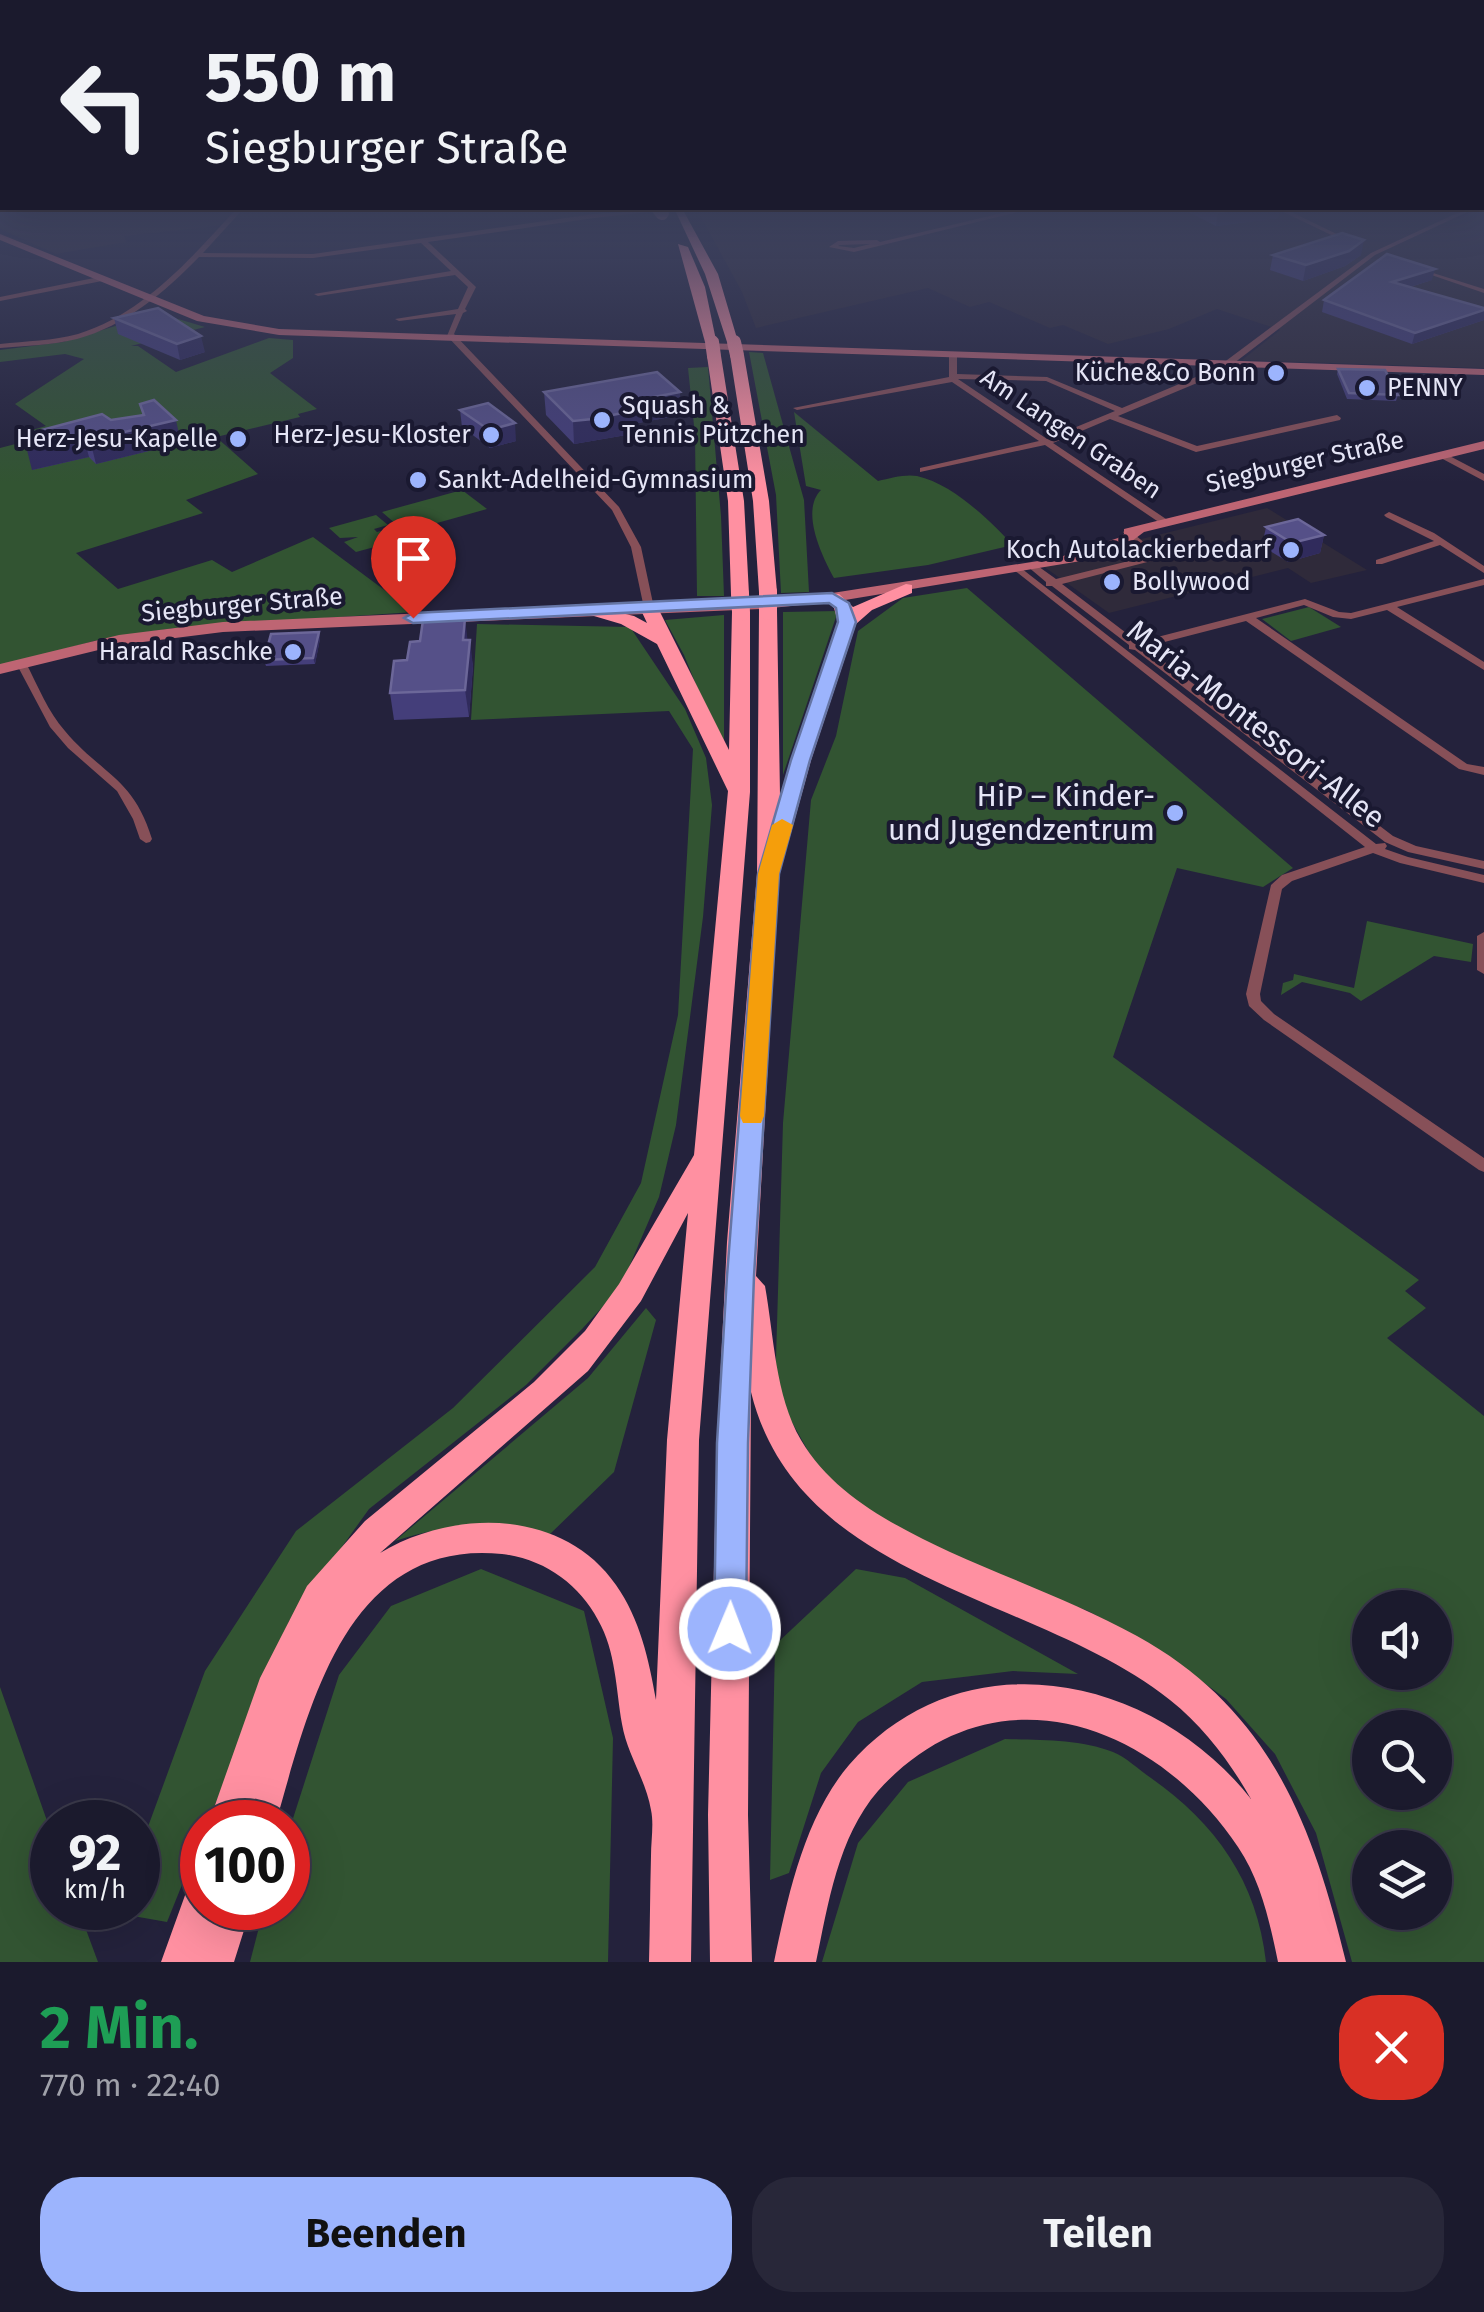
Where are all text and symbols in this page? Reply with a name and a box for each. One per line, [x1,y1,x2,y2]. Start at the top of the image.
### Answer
text: 550 m [205,36,396,120]
icon: left [40,40,170,170]
text: Siegburger Straße [205,121,569,175]
place label: Küche&Co Bonn [1075,358,1256,388]
street label: Am Langen Graben [975,362,1167,506]
marker: Küche&Co Bonn [1265,362,1287,384]
place label: PENNY [1387,373,1463,403]
marker: PENNY [1356,377,1378,399]
place label: Squash & Tennis Pützchen [622,391,805,450]
marker: Squash & Tennis Pützchen [591,409,613,431]
place label: Herz-Jesu-Kloster [273,420,471,450]
place label: Herz-Jesu-Kapelle [16,424,218,454]
marker: Herz-Jesu-Kloster [480,424,502,446]
street label: Siegburger Straße [1203,425,1407,499]
marker: Herz-Jesu-Kapelle [227,428,249,450]
place label: Sankt-Adelheid-Gymnasium [438,465,753,495]
marker: Sankt-Adelheid-Gymnasium [407,469,429,491]
pin [371,516,456,619]
icon: arrive [386,531,441,586]
place label: Koch Autolackierbedarf [1006,535,1273,565]
marker: Koch Autolackierbedarf [1280,539,1302,561]
place label: Bollywood [1132,567,1251,597]
marker: Bollywood [1101,571,1123,593]
street label: Siegburger Straße [140,581,344,629]
street label: Maria-Montessori-Allee [1120,612,1392,836]
place label: Harald Raschke [99,637,273,667]
marker: Harald Raschke [282,641,304,663]
place label: HiP – Kinder- und Jugendzentrum [888,778,1155,848]
marker: HiP – Kinder- und Jugendzentrum [1164,802,1186,824]
position arrow [678,1577,782,1681]
map controls [1352,1590,1452,1930]
button: sound [1352,1590,1452,1690]
button: search [1352,1710,1452,1810]
speed limit sign: 100 [180,1800,310,1930]
text: 92 [69,1823,121,1883]
button: layers [1352,1830,1452,1930]
text: km/h [64,1875,126,1905]
text: 2 Min. [40,1992,198,2064]
button: close [1339,1995,1444,2100]
text: 770 m · 22:40 [40,2066,221,2104]
button: Beenden [40,2177,732,2292]
button: Teilen [752,2177,1444,2292]

